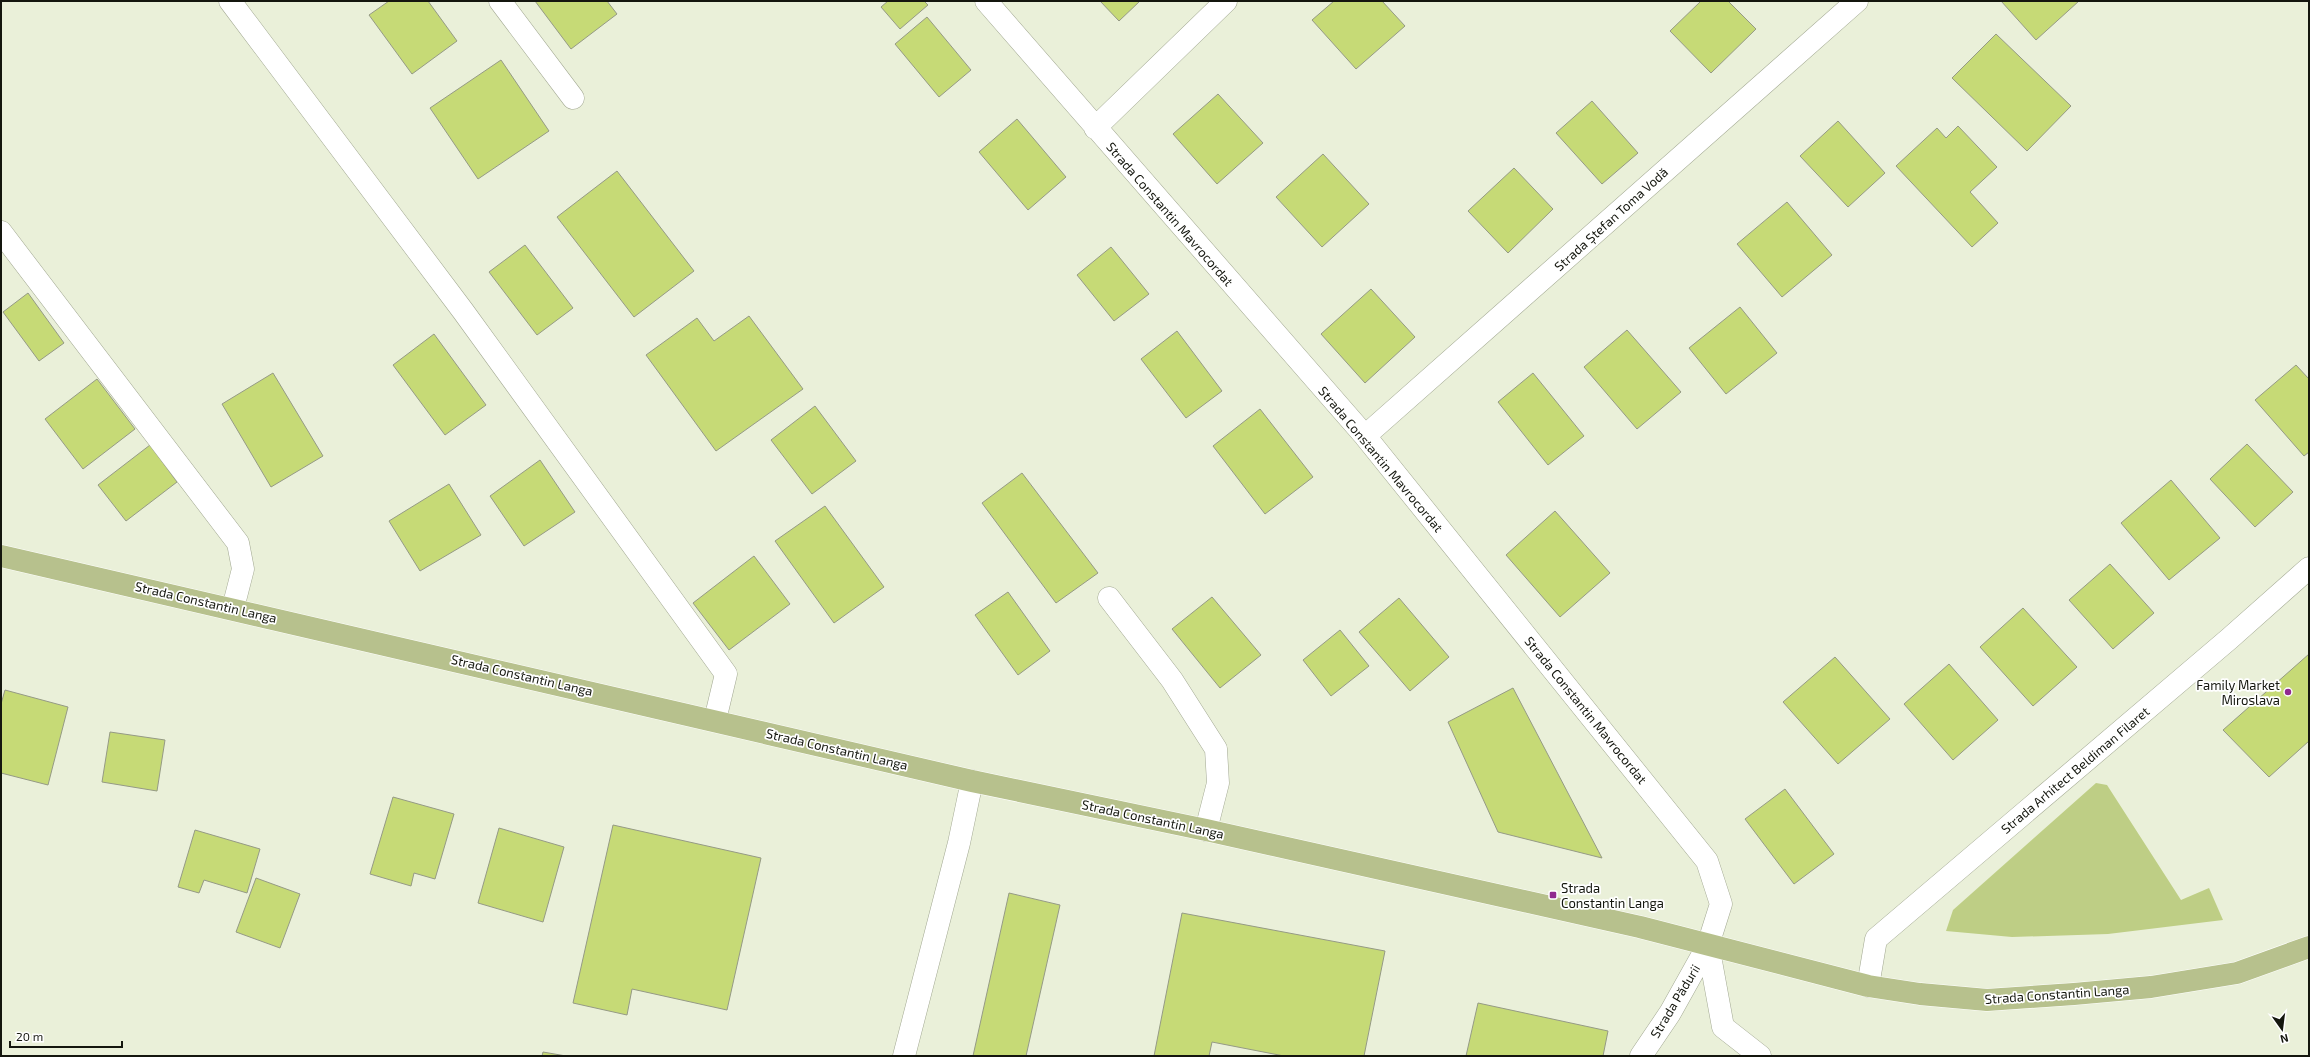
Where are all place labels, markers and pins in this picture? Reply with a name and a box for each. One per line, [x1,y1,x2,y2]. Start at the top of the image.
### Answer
place label: Family Market Miroslava [2196,677,2280,708]
marker: Family Market Miroslava [2283,687,2293,697]
place label: Strada Constantin Langa [1561,880,1664,911]
marker: Strada Constantin Langa [1548,890,1558,900]

